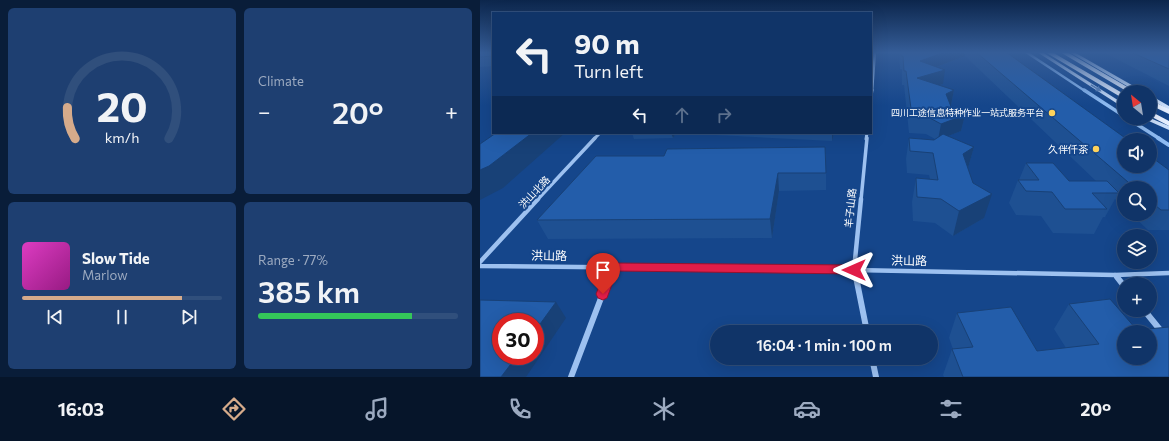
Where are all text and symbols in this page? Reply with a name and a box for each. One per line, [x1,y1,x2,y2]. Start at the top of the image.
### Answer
text: 90 m [574,26,640,60]
icon: left [508,28,560,80]
text: Turn left [574,60,643,82]
text: Climate [258,73,304,89]
text: 20 [96,80,148,131]
one-way arrow [1091,84,1101,92]
north arrow [1117,85,1157,125]
map controls [1117,85,1157,365]
text: 20° [332,93,383,130]
text: − [258,98,271,125]
text: + [445,98,458,125]
icon: left [629,104,651,126]
icon: ahead [671,104,693,126]
icon: right [713,104,735,126]
place label: 四川工途信息特种作业一站式服务平台 [891,107,1044,118]
marker: 四川工途信息特种作业一站式服务平台 [1047,108,1057,118]
text: km/h [105,127,139,145]
button: sound [1117,133,1157,173]
place label: 久伴仟茶 [1048,143,1089,155]
marker: 久伴仟茶 [1091,144,1101,154]
street label: 洪山北路 [516,173,552,211]
button: search [1117,181,1157,221]
street label: 羊子山路 [842,187,858,229]
button: layers [1117,229,1157,269]
street label: 洪山路 [531,248,567,262]
text: Slow Tide [82,249,150,267]
position arrow [833,249,875,291]
text: Range · 77% [258,252,328,268]
pin [586,253,620,294]
street label: 洪山路 [891,253,927,267]
icon: arrive [592,259,614,281]
text: Marlow [82,267,128,283]
text: 385 km [258,272,360,309]
button: + [1117,277,1157,317]
icon: previous [44,306,66,328]
icon: pause [111,306,133,328]
icon: next [178,306,200,328]
speed limit sign: 30 [492,313,544,365]
button: − [1117,325,1157,365]
text: 16:04 · 1 min · 100 m [756,336,892,354]
icon: directions [220,395,248,423]
icon: music [363,395,391,423]
icon: phone [506,395,534,423]
icon: climate [650,395,678,423]
icon: car [793,395,821,423]
icon: filters [937,395,965,423]
text: 16:03 [58,398,104,420]
text: 20° [1080,398,1111,420]

